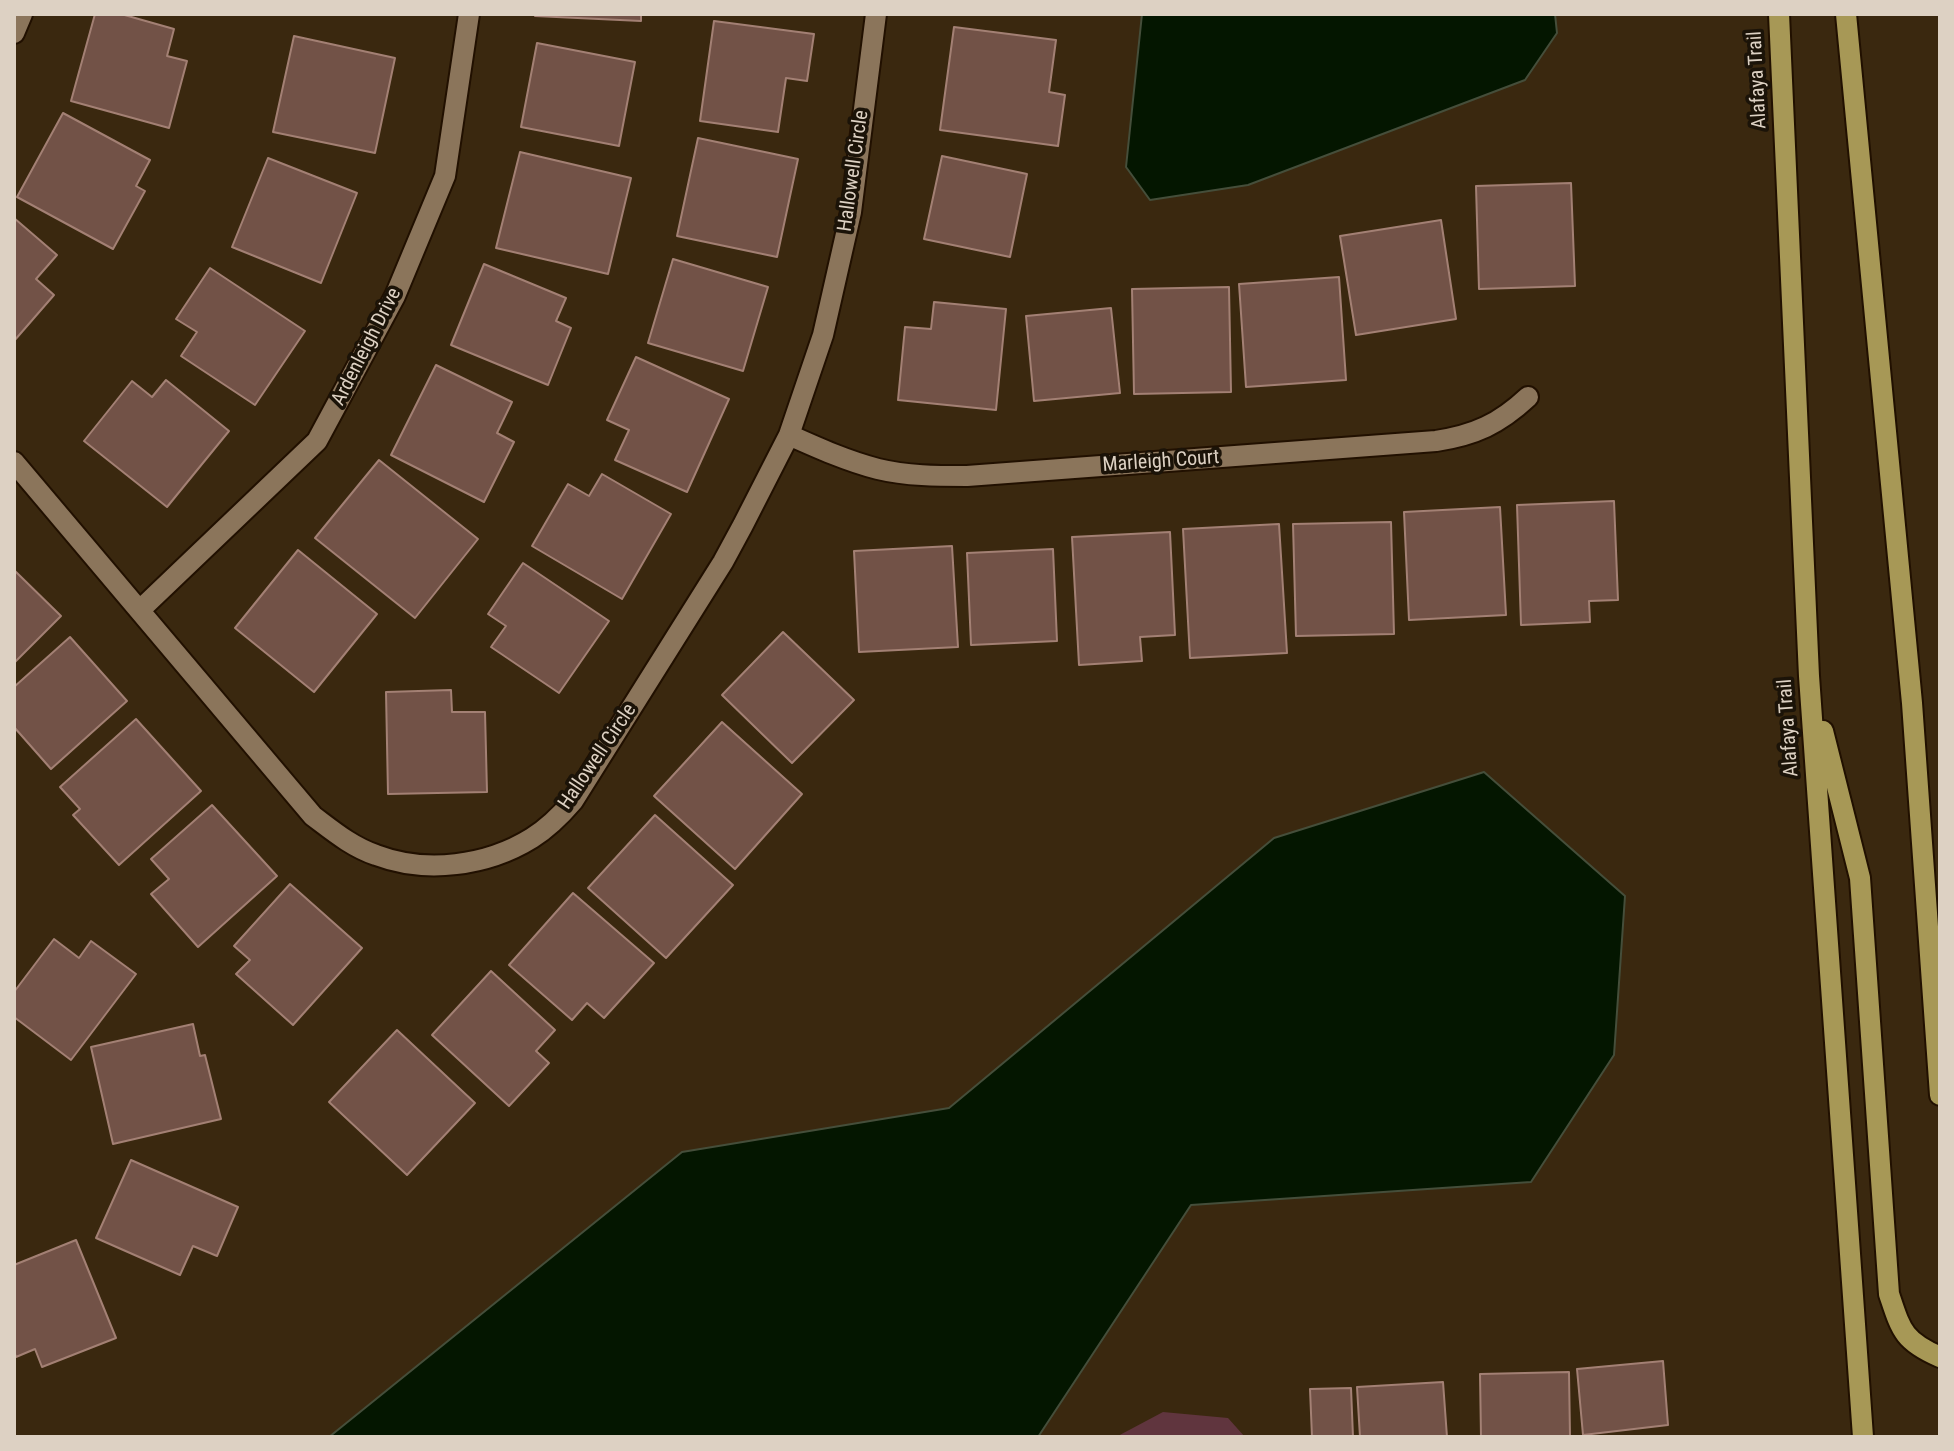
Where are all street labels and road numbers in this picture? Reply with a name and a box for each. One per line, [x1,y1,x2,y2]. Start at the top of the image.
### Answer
street label: Alafaya Trail [1743,30,1773,130]
street label: Hallowell Circle [834,109,874,233]
street label: Ardenleigh Drive [327,284,407,410]
street label: Marleigh Court [1102,446,1220,478]
street label: Alafaya Trail [1774,678,1804,778]
street label: Hallowell Circle [554,700,642,814]

